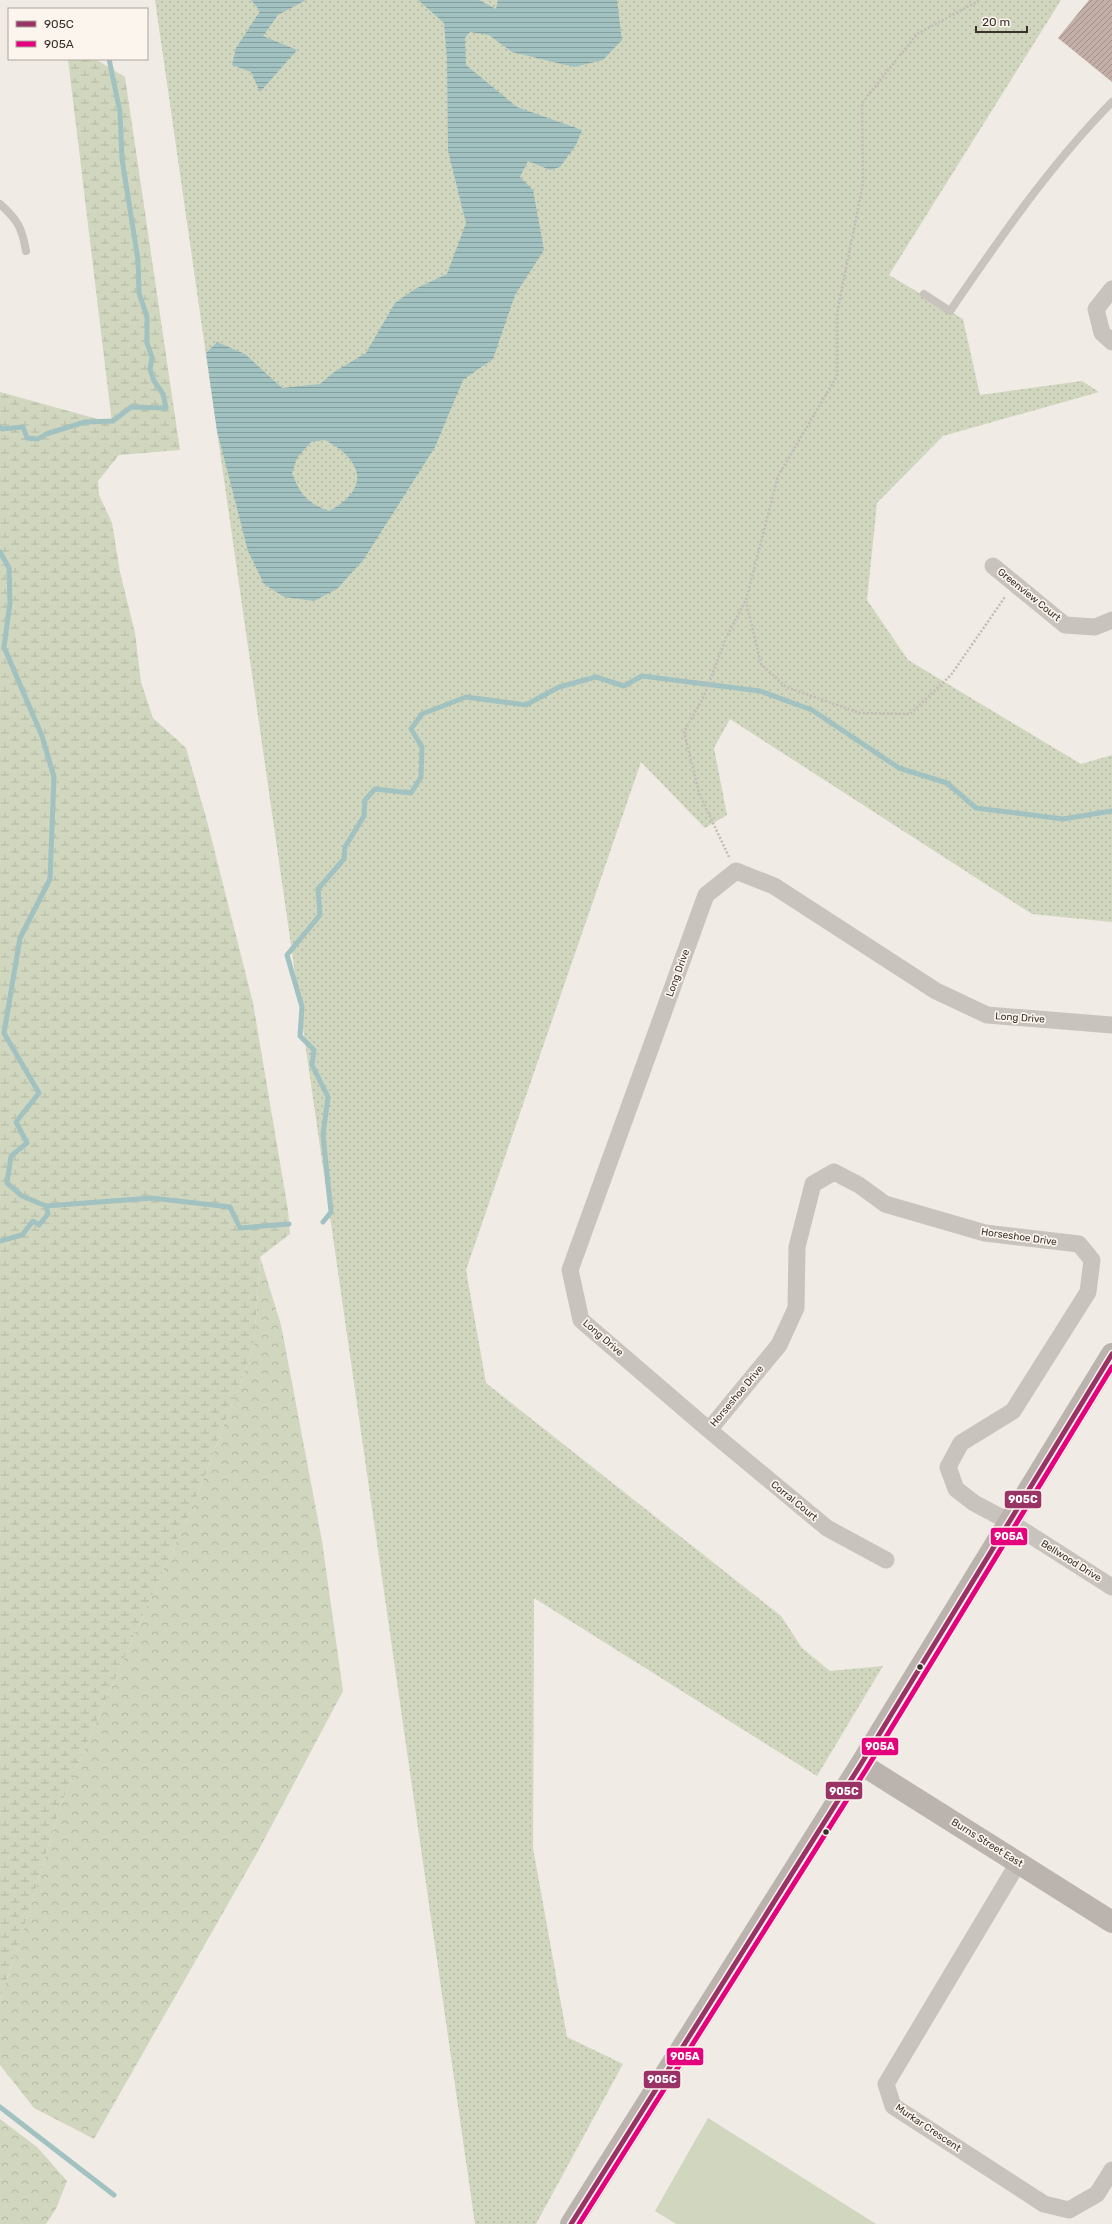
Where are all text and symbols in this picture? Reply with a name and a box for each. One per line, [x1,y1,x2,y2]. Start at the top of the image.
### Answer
legend [8,8,148,60]
scale bar [976,8,1027,34]
text: 20 m [982,15,1010,29]
text: 905C [44,17,74,31]
text: 905A [44,37,74,51]
street label: Greenview Court [995,566,1063,624]
street label: Long Drive [664,947,692,998]
street label: Long Drive [995,1010,1046,1026]
street label: Horseshoe Drive [980,1226,1058,1248]
street label: Long Drive [580,1317,626,1359]
street label: Horseshoe Drive [708,1363,766,1429]
street label: Corral Court [768,1479,820,1523]
line badge: 905C [1004,1490,1042,1509]
text: 905C [1008,1493,1038,1506]
line badge: 905A [990,1527,1028,1546]
text: 905A [994,1530,1024,1543]
street label: Bellwood Drive [1039,1538,1104,1585]
unlabelled marker [915,1662,925,1672]
line badge: 905A [861,1737,899,1756]
text: 905A [865,1740,895,1753]
line badge: 905C [825,1781,863,1800]
text: 905C [829,1785,859,1798]
street label: Burns Street East [949,1816,1025,1870]
unlabelled marker [821,1827,831,1837]
line badge: 905A [666,2047,704,2066]
text: 905A [670,2050,700,2063]
line badge: 905C [643,2070,681,2089]
text: 905C [647,2073,677,2086]
street label: Murkar Crescent [893,2102,963,2154]

